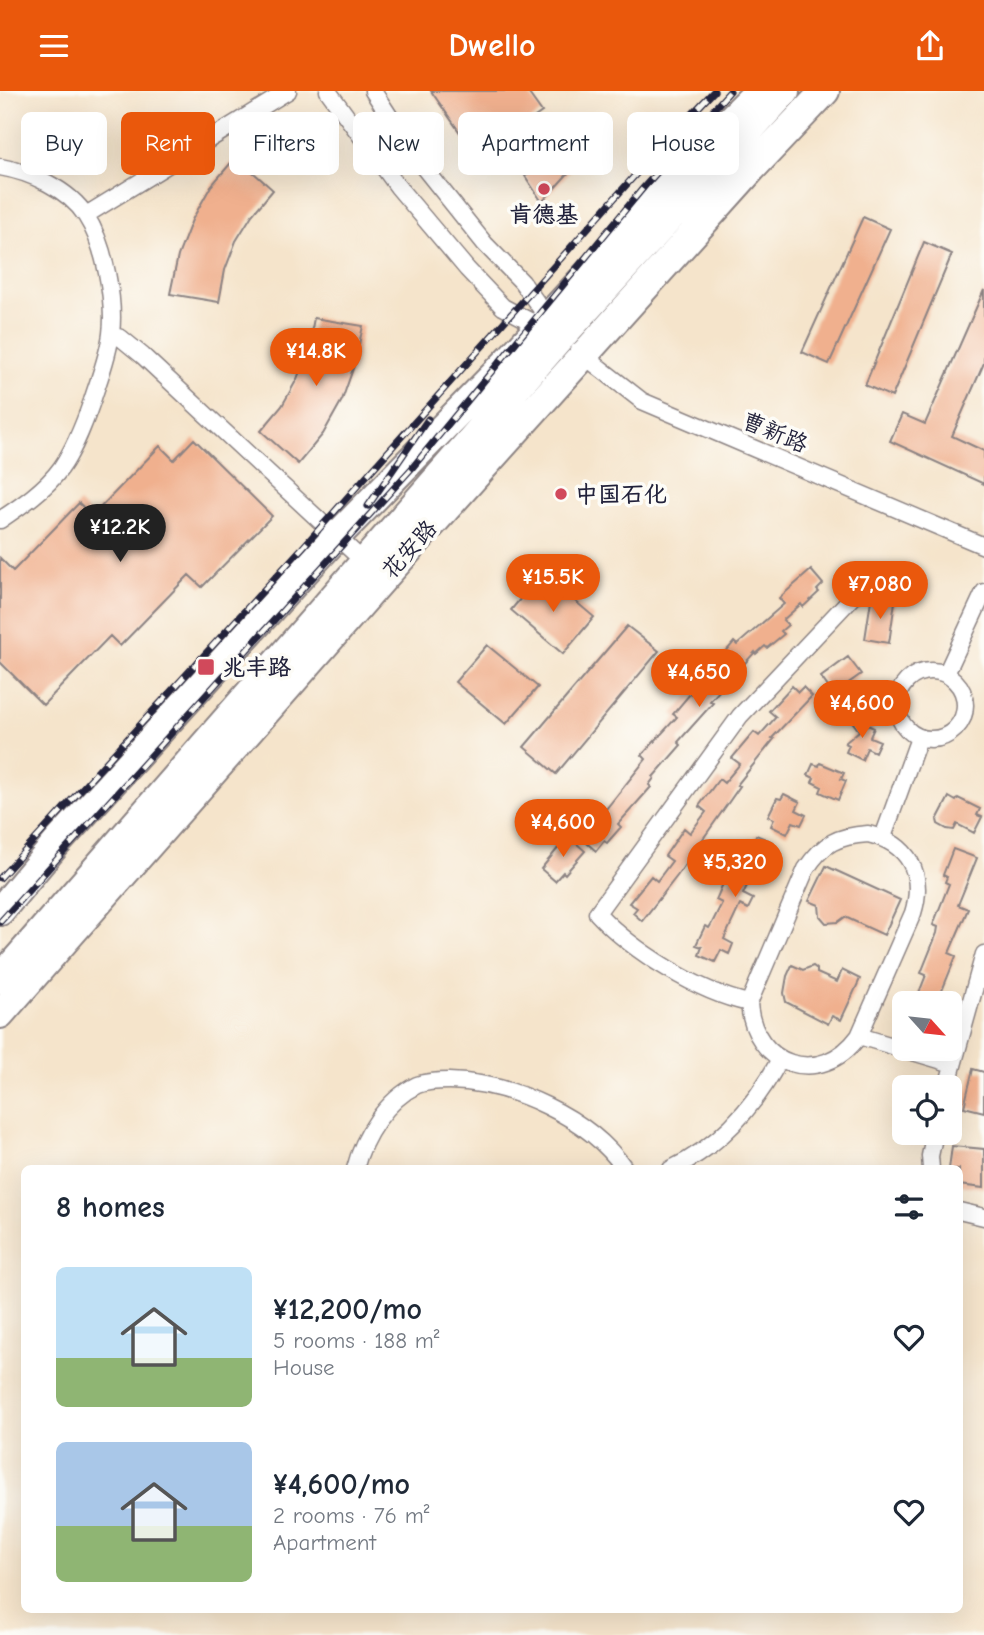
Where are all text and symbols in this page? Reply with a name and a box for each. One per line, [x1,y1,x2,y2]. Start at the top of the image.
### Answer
icon: menu [35,27,73,65]
text: Dwello [448,27,536,64]
icon: share [911,27,949,65]
chip: Buy [21,112,107,175]
chip: Rent [121,112,215,175]
chip: Filters [229,112,339,175]
chip: New [353,112,444,175]
chip: Apartment [458,112,613,175]
chip: House [627,112,739,175]
marker: 肯德基 [536,181,552,197]
place label: 肯德基 [510,201,579,228]
pin: ¥14.8K [259,329,373,388]
text: ¥14.8K [286,337,346,364]
street label: 曹新路 [738,407,812,458]
place label: 中国石化 [575,481,667,508]
marker: 中国石化 [553,486,569,502]
pin: ¥12.2K [63,505,177,564]
text: ¥12.2K [90,513,150,540]
street label: 花安路 [376,515,442,584]
pin: ¥15.5K [496,554,610,614]
pin: ¥7,080 [823,561,937,621]
text: ¥15.5K [522,563,584,590]
text: ¥7,080 [848,570,912,597]
pin: ¥4,650 [642,649,756,709]
place label: 兆丰路 [222,654,291,681]
marker: 兆丰路 [196,657,216,677]
text: ¥4,650 [667,658,731,685]
pin: ¥4,600 [805,681,919,740]
text: ¥4,600 [830,689,894,716]
pin: ¥4,600 [506,799,620,859]
text: ¥4,600 [531,808,595,835]
pin: ¥5,320 [678,839,792,899]
text: ¥5,320 [703,848,767,875]
north arrow [892,991,962,1061]
map controls [892,991,962,1145]
button: locate [892,1075,962,1145]
icon: filters [890,1188,928,1226]
text: 8 homes [56,1190,165,1225]
text: ¥12,200/mo [273,1292,422,1327]
icon: home [112,1295,196,1379]
icon: heart [890,1318,928,1356]
text: 5 rooms · 188 m² [273,1327,439,1354]
text: House [273,1354,335,1381]
text: ¥4,600/mo [273,1467,410,1502]
icon: home [112,1470,196,1554]
icon: heart [890,1493,928,1531]
text: 2 rooms · 76 m² [273,1502,429,1529]
text: Apartment [273,1529,376,1556]

